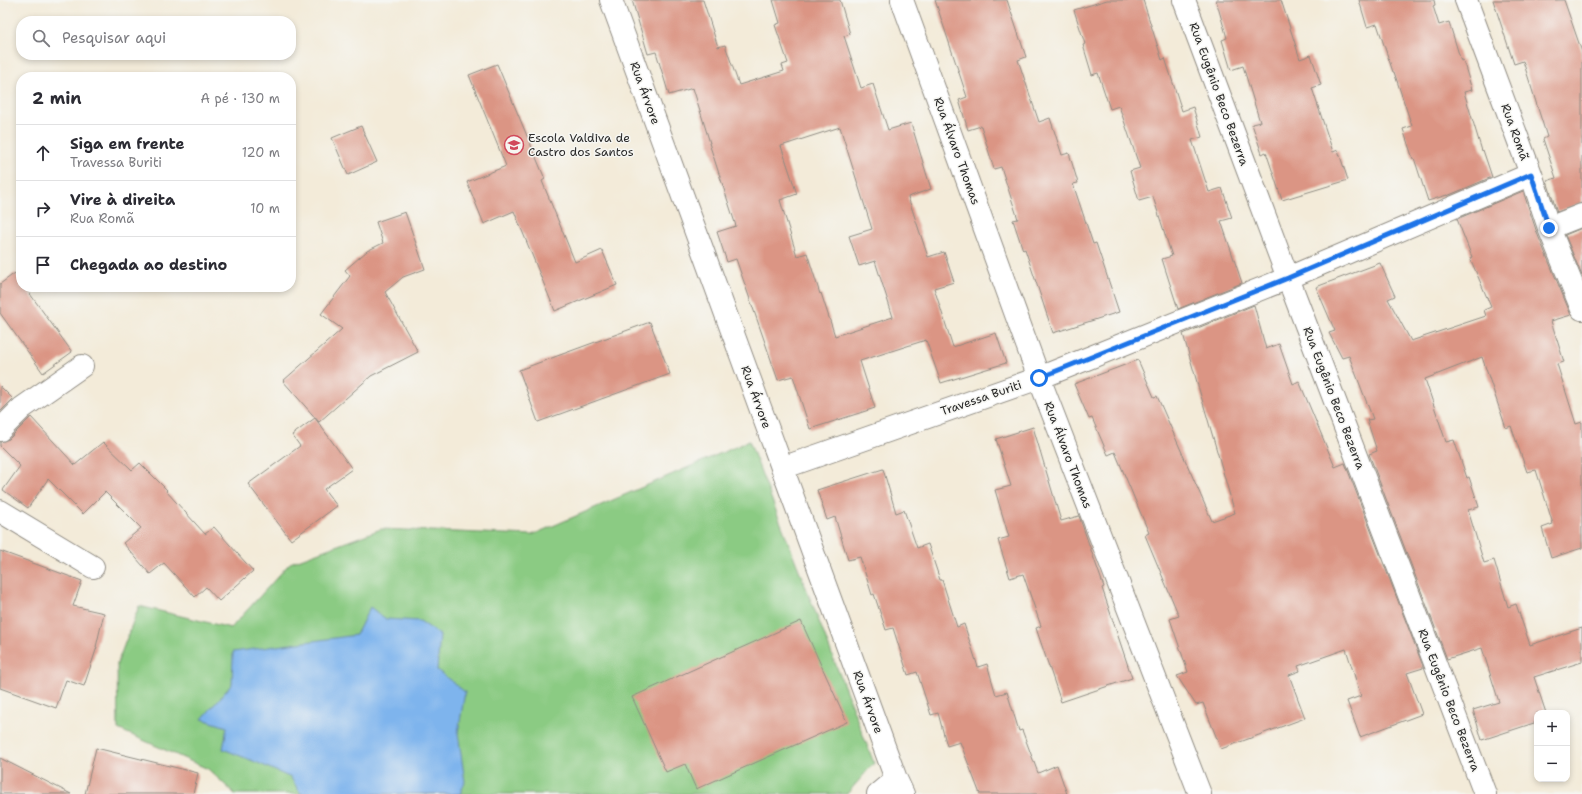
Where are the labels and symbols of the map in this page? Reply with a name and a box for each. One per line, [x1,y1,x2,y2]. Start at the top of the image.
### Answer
street label: Rua Eugênio Beco Bezerra [1186,20,1253,168]
street label: Rua Árvore [626,59,664,127]
street label: Rua Álvaro Thomas [930,95,984,207]
street label: Rua Romã [1497,101,1533,163]
place label: Escola Valdiva de Castro dos Santos [528,130,634,160]
school or university icon: Escola Valdiva de Castro dos Santos [503,134,525,156]
route end [1540,219,1558,237]
street label: Rua Eugênio Beco Bezerra [1299,324,1369,472]
street label: Rua Árvore [737,363,775,431]
route start [1030,369,1048,387]
street label: Travessa Buriti [938,377,1024,419]
street label: Rua Álvaro Thomas [1040,399,1096,511]
street label: Rua Eugênio Beco Bezerra [1414,626,1484,774]
street label: Rua Árvore [849,668,887,736]

